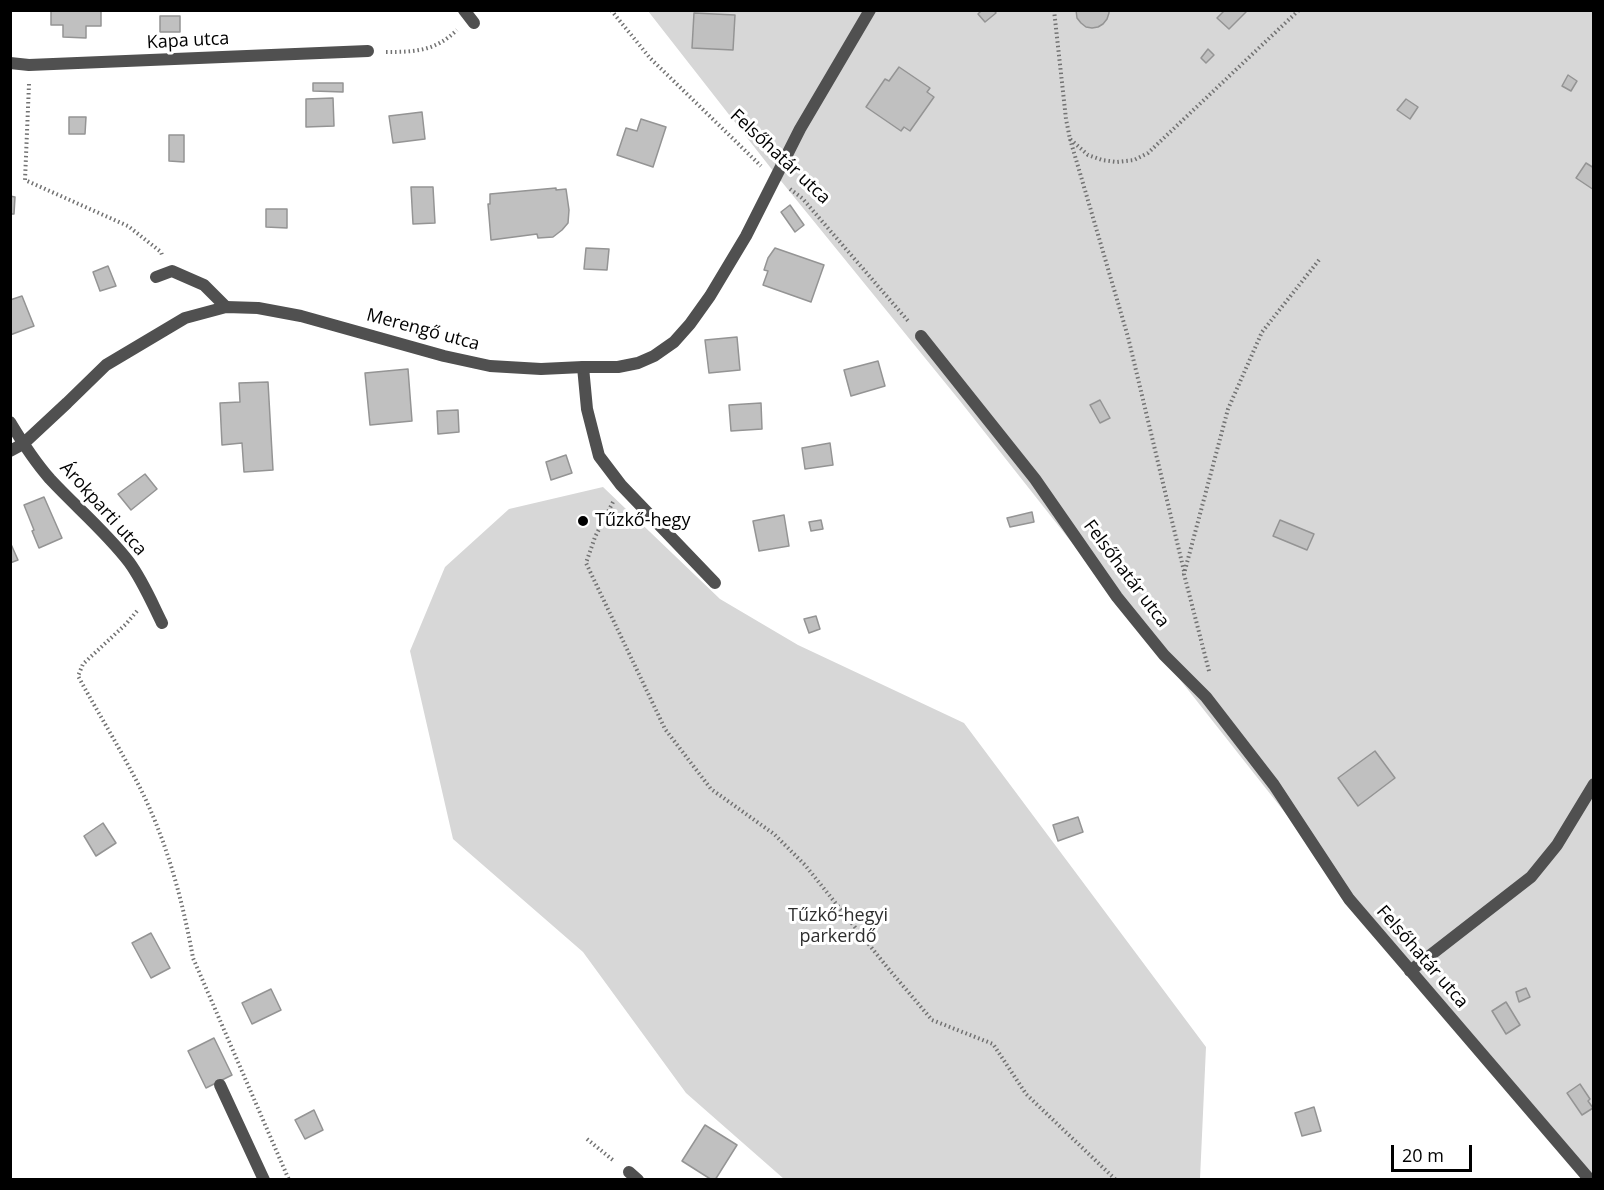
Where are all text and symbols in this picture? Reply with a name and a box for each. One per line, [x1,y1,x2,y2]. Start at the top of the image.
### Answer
street label: Kapa utca [146,28,230,54]
street label: Felsőhatár utca [725,105,835,209]
street label: Merengő utca [364,305,482,355]
street label: Árokparti utca [55,458,151,560]
place label: Tűzkő-hegy [595,510,690,532]
marker: Tűzkő-hegy [576,514,590,528]
street label: Felsőhatár utca [1079,516,1173,632]
street label: Felsőhatár utca [1372,901,1472,1013]
park label: Tűzkő-hegyi parkerdő [788,905,888,948]
scale bar [1394,1133,1475,1171]
text: 20 m [1402,1143,1444,1167]

